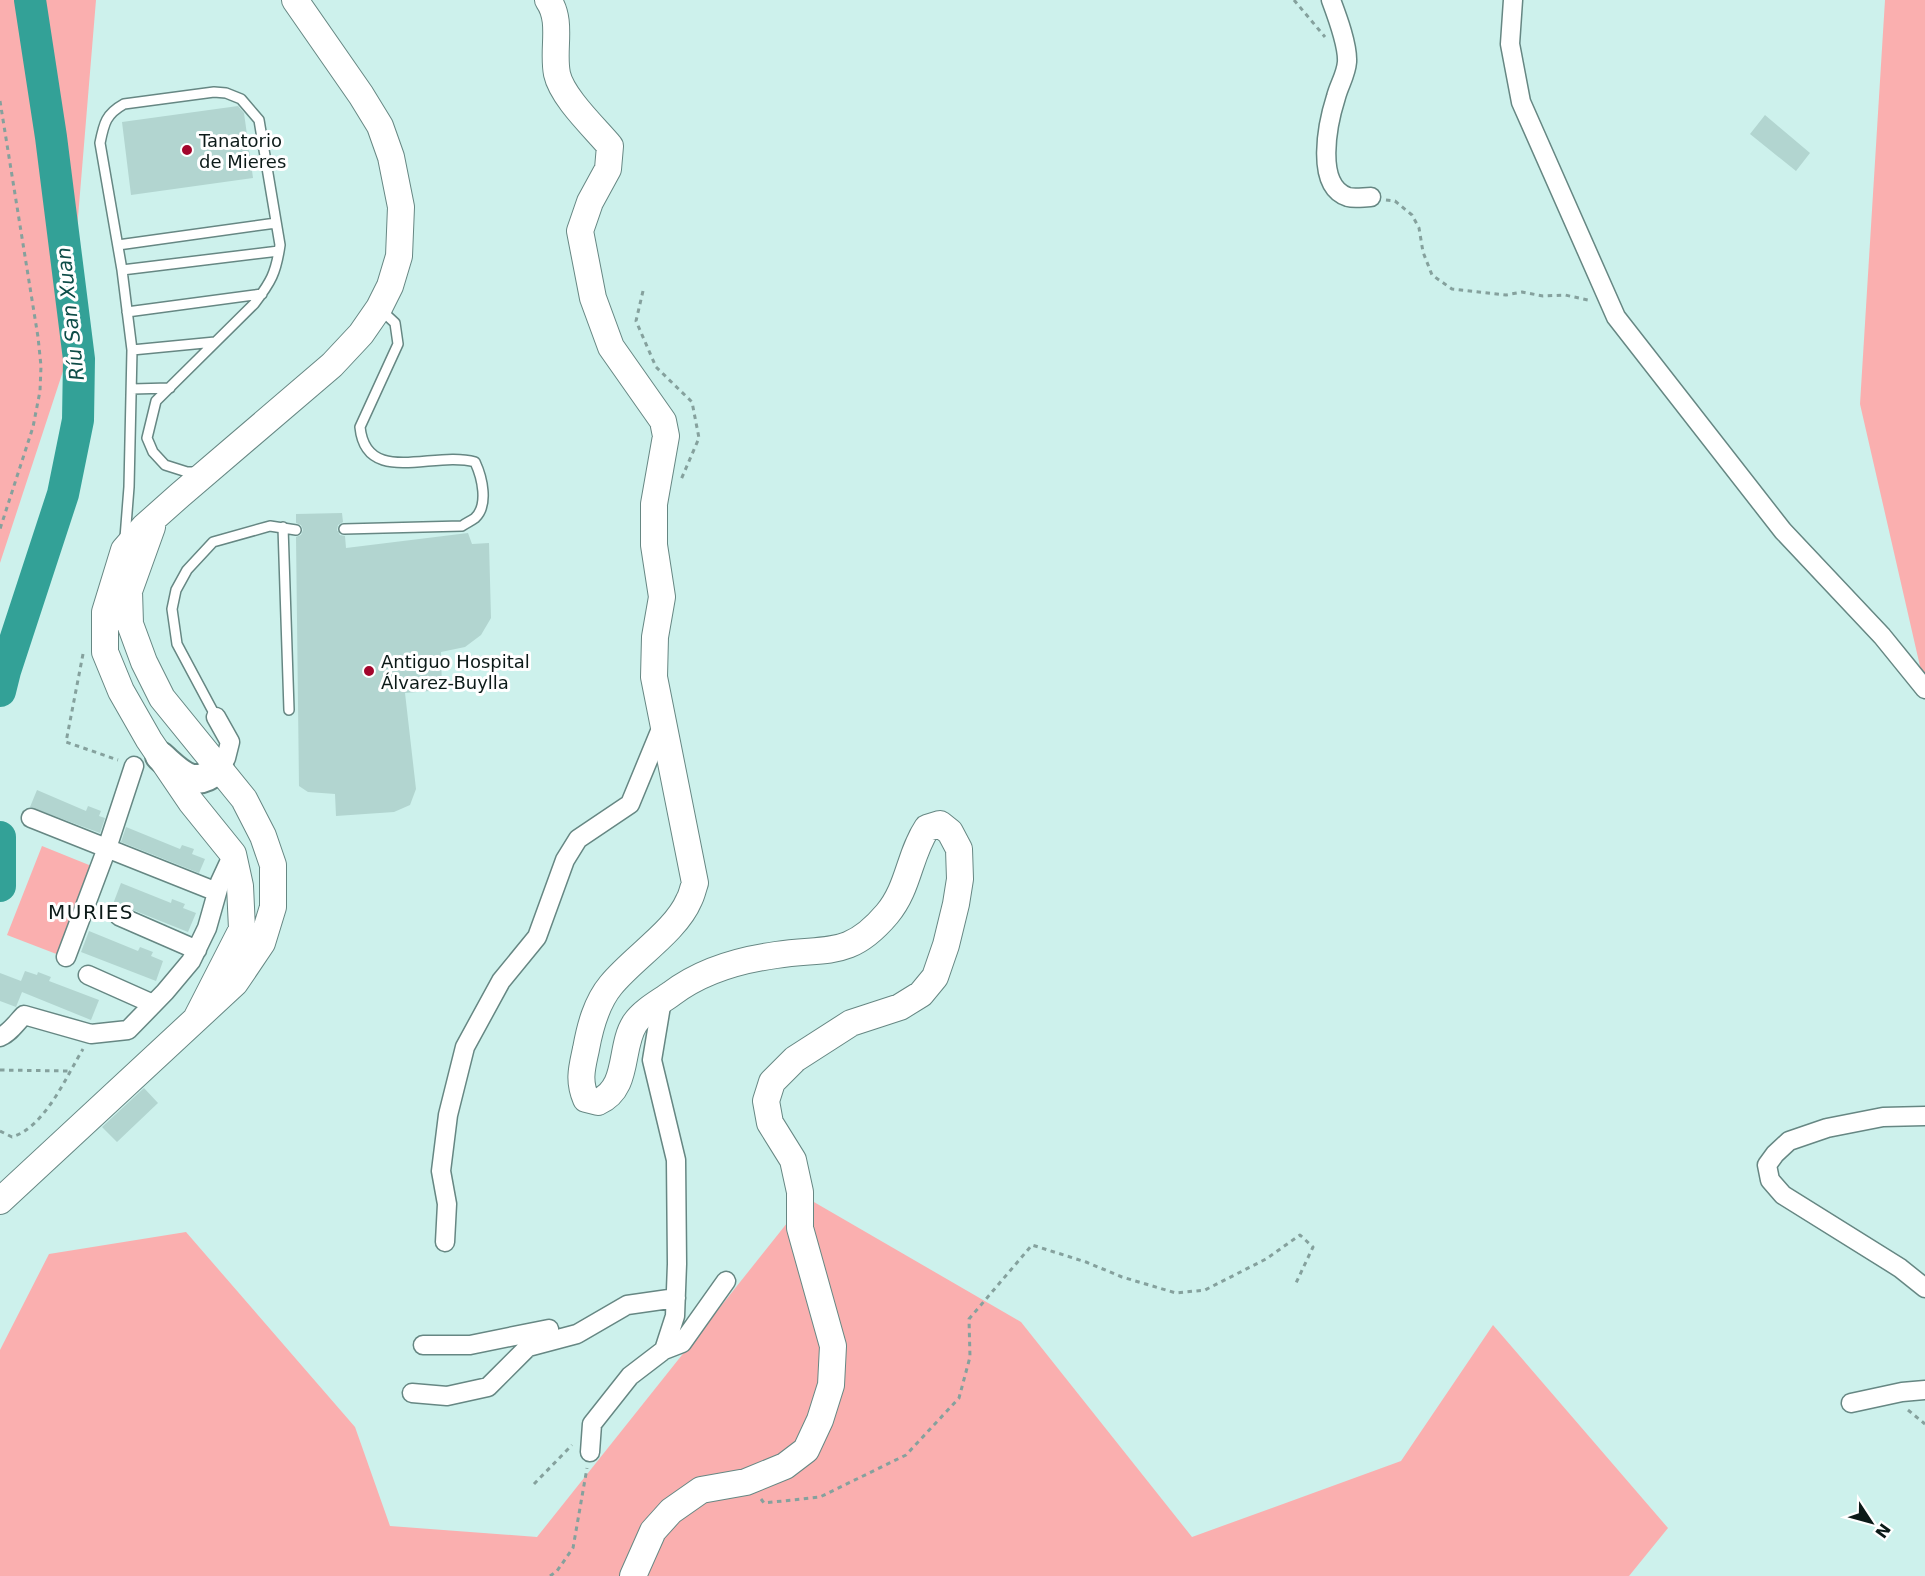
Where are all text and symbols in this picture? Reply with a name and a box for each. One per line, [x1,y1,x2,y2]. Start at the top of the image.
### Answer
place label: Tanatorio de Mieres [198,130,286,172]
marker: Tanatorio de Mieres [180,143,194,157]
water label: Ríu San Xuan [51,246,89,382]
place label: Antiguo Hospital Álvarez-Buylla [381,651,530,693]
marker: Antiguo Hospital Álvarez-Buylla [362,664,376,678]
district label: MURIES [48,900,134,924]
north arrow [1841,1492,1901,1552]
text: N [1871,1520,1894,1542]

